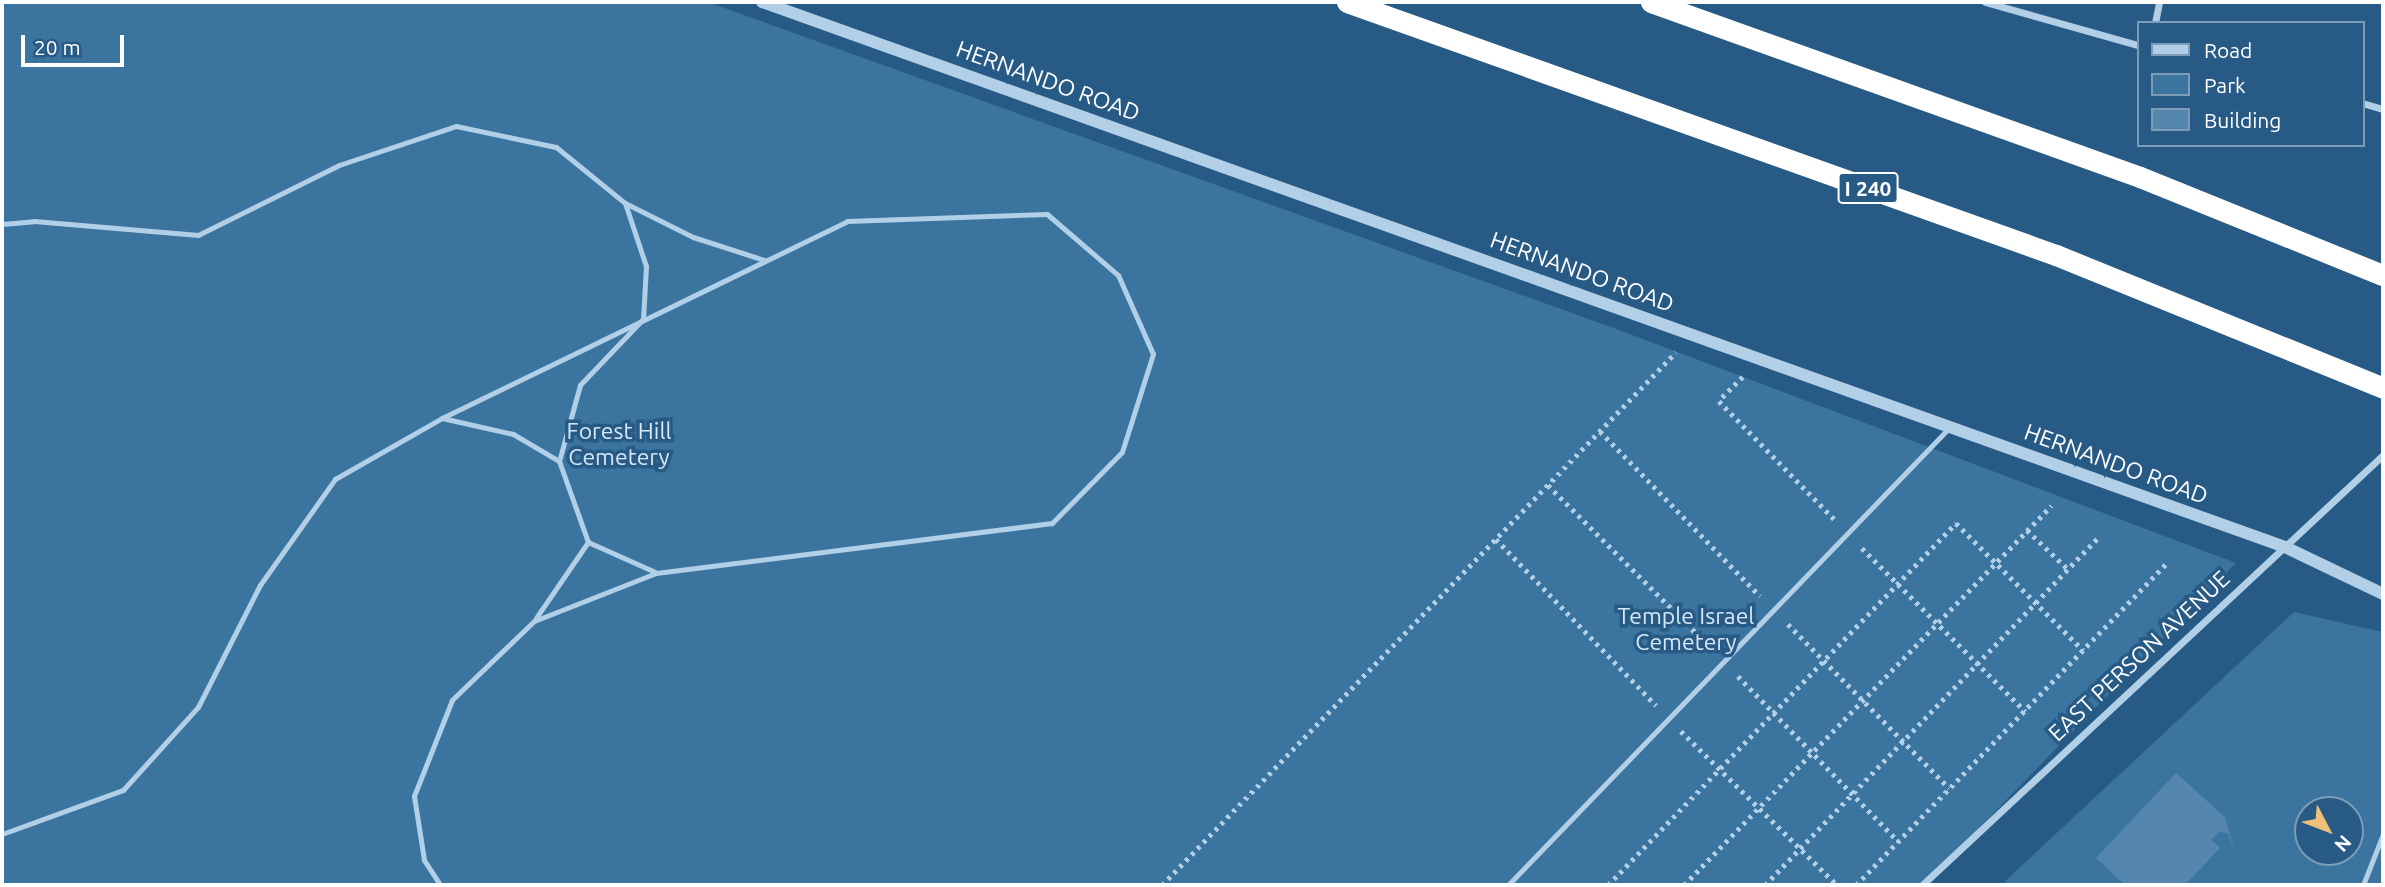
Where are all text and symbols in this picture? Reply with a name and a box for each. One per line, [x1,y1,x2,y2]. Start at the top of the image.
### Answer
scale bar [24,21,128,65]
legend [2136,21,2364,147]
text: 20 m [34,35,81,59]
street label: HERNANDO ROAD [952,35,1144,127]
text: Road [2204,38,2252,62]
text: Park [2204,73,2246,97]
text: Building [2204,108,2281,132]
road number: I 240 [1836,170,1899,206]
street label: HERNANDO ROAD [1486,226,1678,318]
park label: Forest Hill Cemetery [567,417,671,471]
street label: HERNANDO ROAD [2020,418,2212,510]
street label: EAST PERSON AVENUE [2043,565,2235,747]
park label: Temple Israel Cemetery [1618,602,1754,656]
north arrow [2294,796,2364,866]
text: N [2330,831,2356,856]

